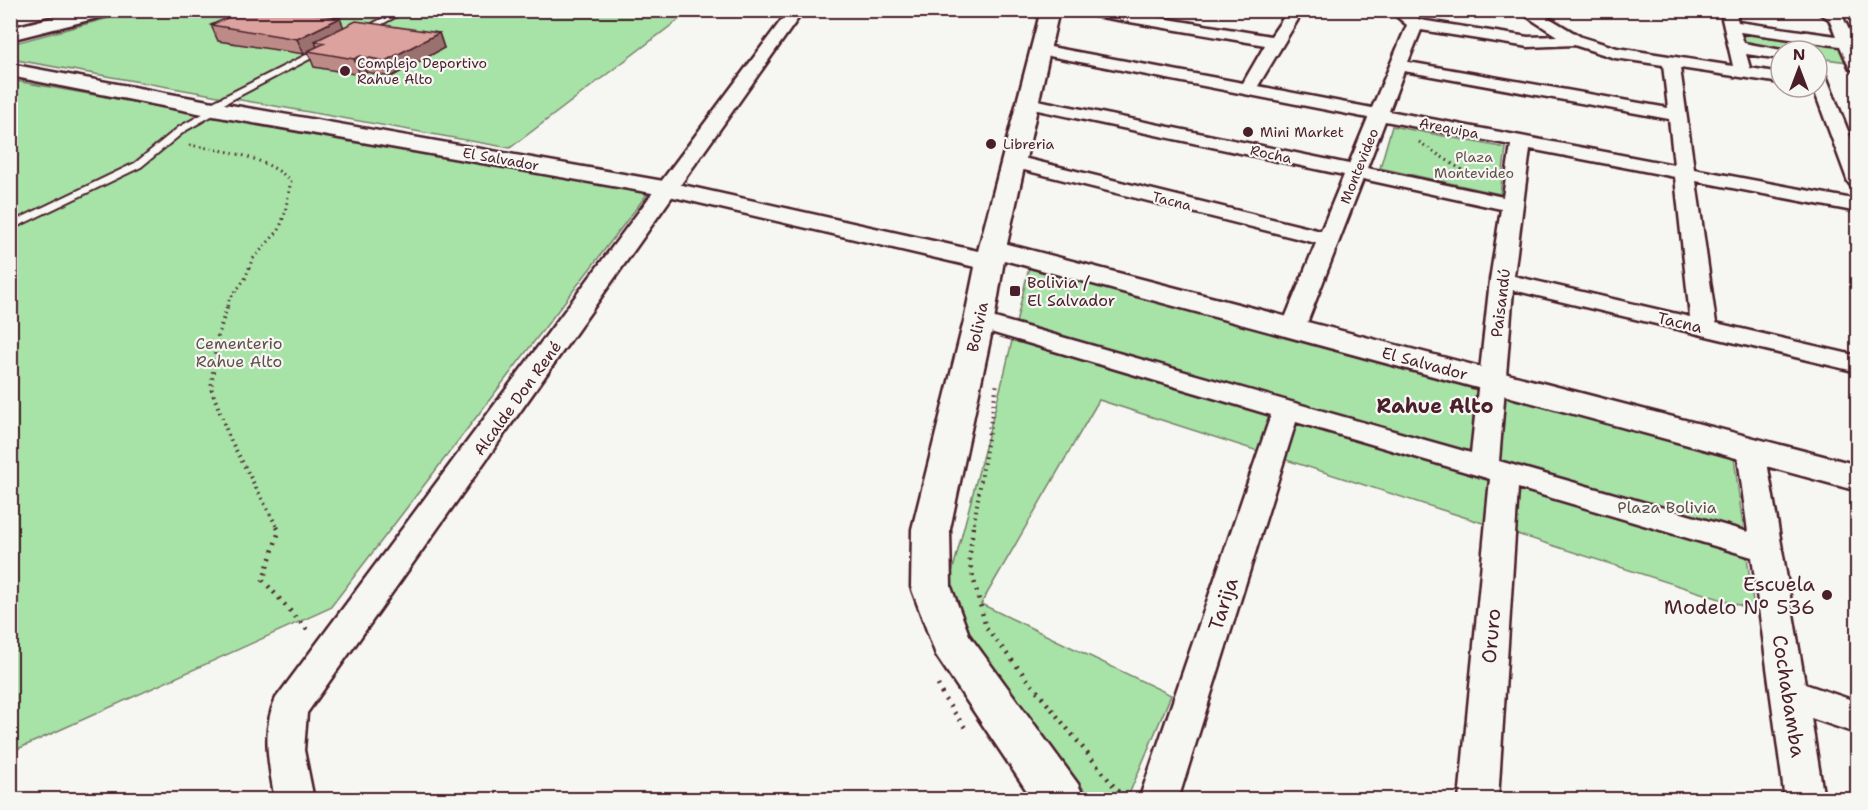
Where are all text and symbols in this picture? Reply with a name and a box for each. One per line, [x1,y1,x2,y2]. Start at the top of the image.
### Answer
north arrow [1769,39,1829,99]
text: N [1793,44,1805,65]
place label: Complejo Deportivo Rahue Alto [357,54,487,88]
marker: Complejo Deportivo Rahue Alto [338,64,352,78]
street label: Arequipa [1418,113,1481,143]
place label: Mini Market [1260,123,1344,141]
marker: Mini Market [1241,125,1255,139]
street label: Montevideo [1336,126,1382,206]
place label: Libreria [1003,135,1055,153]
marker: Libreria [984,137,998,151]
street label: Rocha [1249,141,1294,167]
street label: El Salvador [461,143,541,175]
park label: Plaza Montevideo [1434,148,1514,182]
street label: Tacna [1151,187,1194,215]
street label: Paisandú [1486,267,1515,339]
place label: Bolivia / El Salvador [1027,272,1115,311]
marker: Bolivia / El Salvador [1008,284,1022,298]
street label: Bolivia [962,300,993,354]
street label: Tacna [1655,307,1704,338]
park label: Cementerio Rahue Alto [196,333,282,372]
street label: Alcalde Don René [469,337,566,460]
street label: El Salvador [1380,342,1470,385]
district label: Rahue Alto [1377,393,1493,419]
park label: Plaza Bolivia [1617,497,1717,518]
place label: Escuela Modelo Nº 536 [1664,571,1816,620]
street label: Tarija [1202,574,1244,634]
marker: Escuela Modelo Nº 536 [1820,588,1834,602]
street label: Oruro [1476,607,1506,665]
street label: Cochabamba [1766,633,1812,760]

